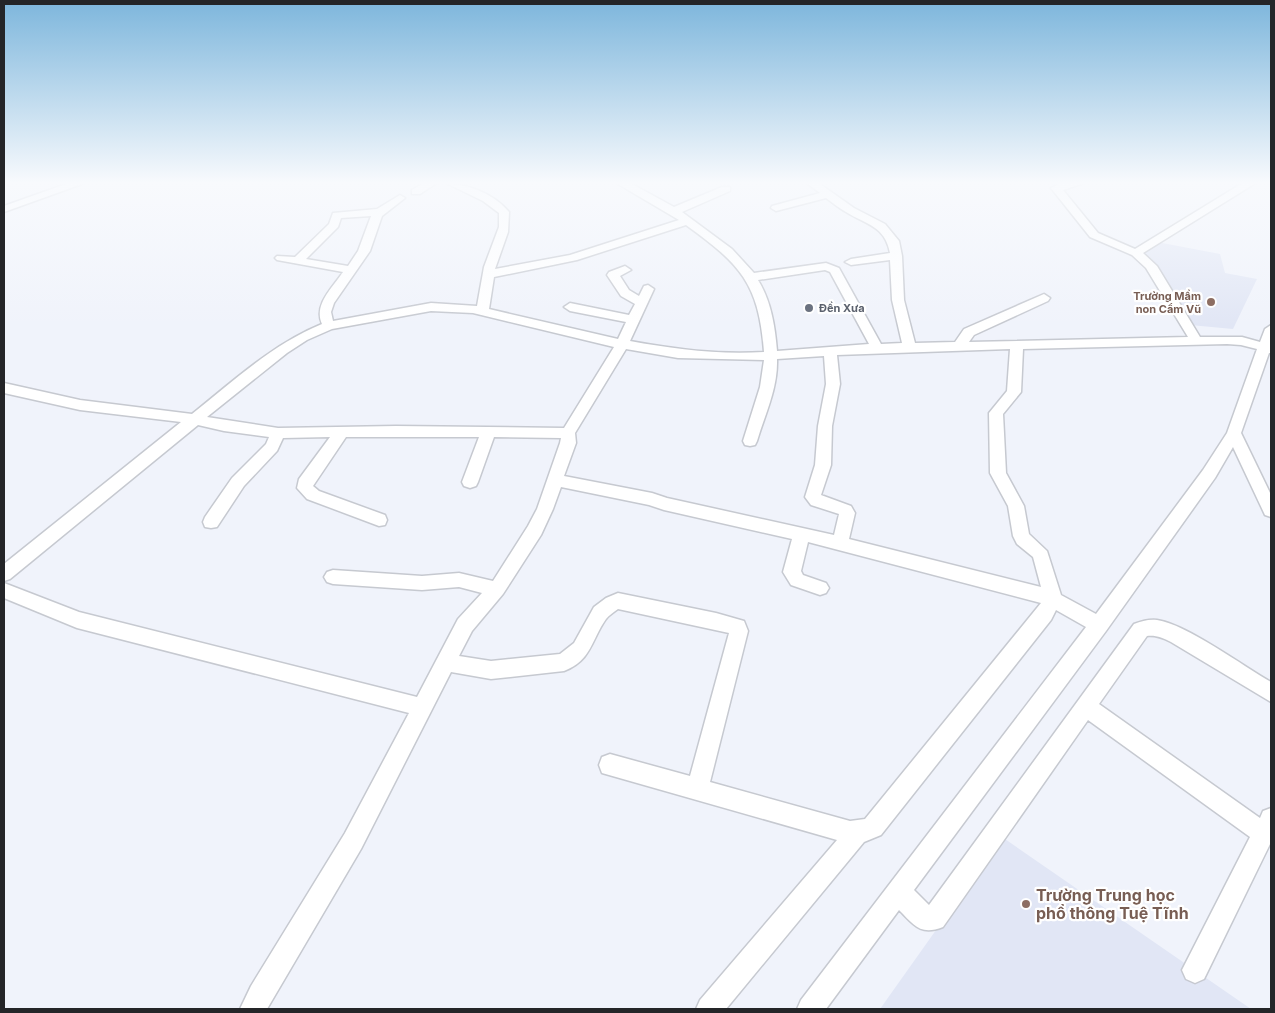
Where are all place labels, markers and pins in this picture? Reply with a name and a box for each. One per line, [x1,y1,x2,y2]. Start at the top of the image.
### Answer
place label: Trường Mầm non Cẩm Vũ [1133,289,1201,316]
marker: Trường Mầm non Cẩm Vũ [1205,296,1217,308]
place label: Đền Xưa [819,301,865,315]
marker: Đền Xưa [803,302,815,314]
place label: Trường Trung học phổ thông Tuệ Tĩnh [1036,885,1189,923]
marker: Trường Trung học phổ thông Tuệ Tĩnh [1020,898,1032,910]

